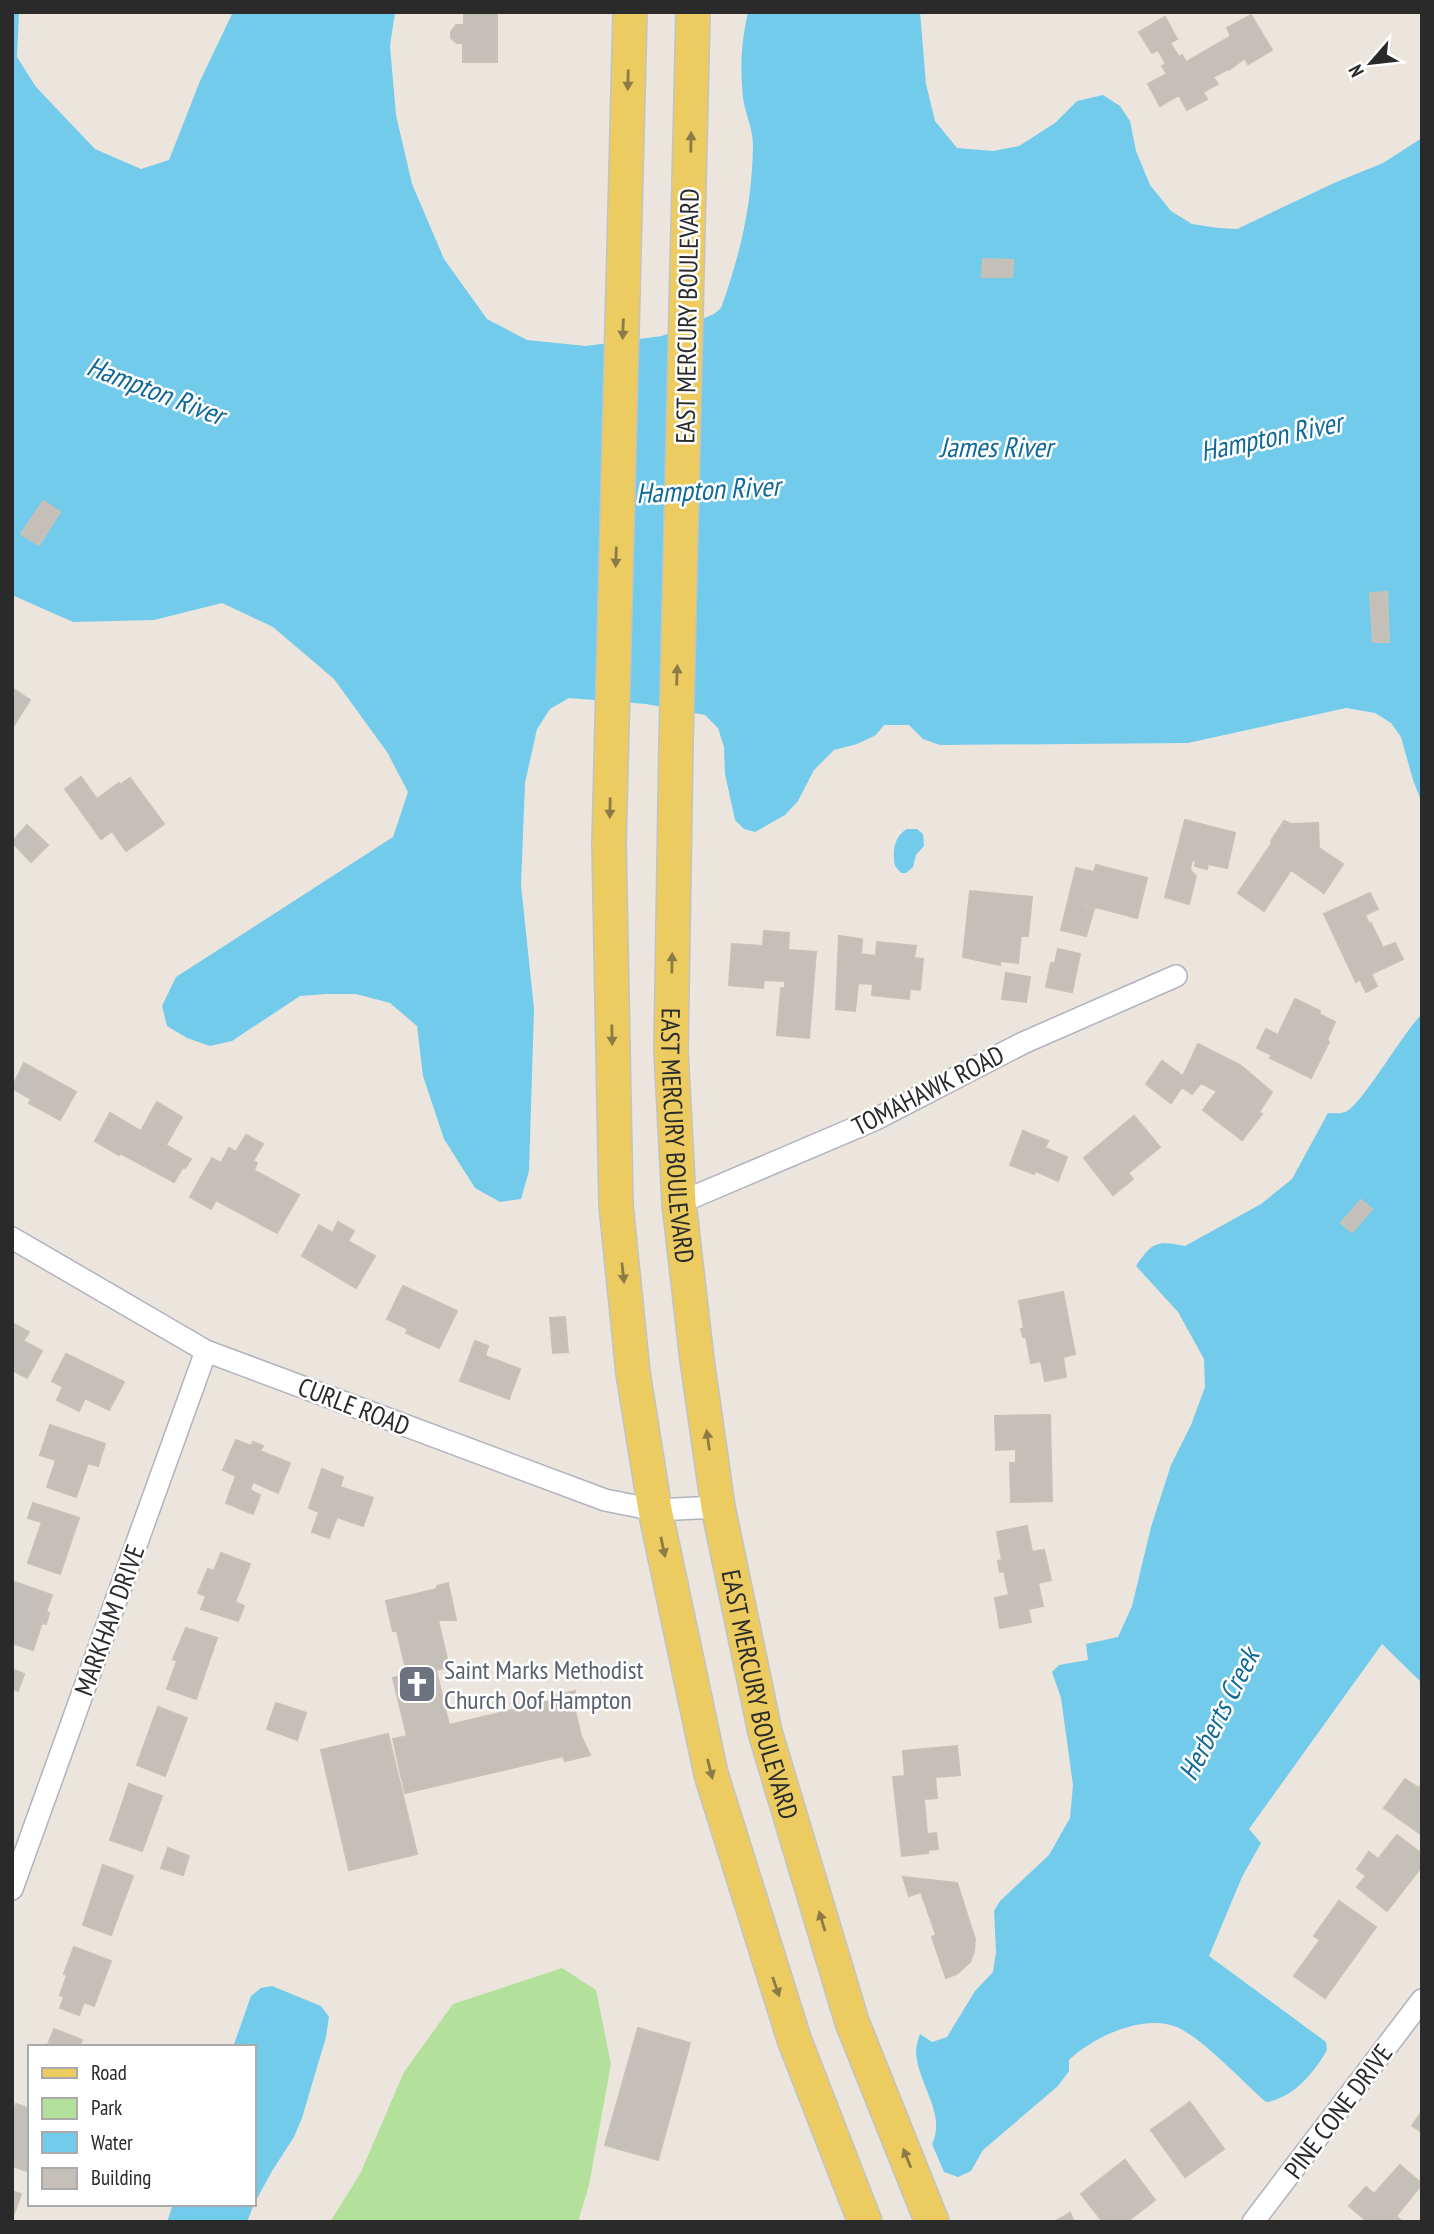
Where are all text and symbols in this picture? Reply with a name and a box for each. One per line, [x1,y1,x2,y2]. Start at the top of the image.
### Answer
north arrow [1336,28,1406,98]
text: N [1343,61,1369,81]
one-way arrow [623,70,634,92]
one-way arrow [685,130,697,152]
street label: EAST MERCURY BOULEVARD [668,188,706,444]
one-way arrow [617,318,629,340]
water label: Hampton River [82,347,234,435]
water label: Hampton River [1197,402,1350,469]
water label: James River [939,428,1057,465]
water label: Hampton River [635,467,785,511]
one-way arrow [611,546,622,568]
one-way arrow [672,663,683,685]
one-way arrow [604,797,616,819]
one-way arrow [666,952,678,974]
street label: EAST MERCURY BOULEVARD [654,1008,702,1265]
one-way arrow [606,1025,617,1047]
street label: TOMAHAWK ROAD [847,1038,1009,1142]
one-way arrow [618,1262,629,1284]
street label: CURLE ROAD [294,1370,414,1442]
one-way arrow [702,1429,713,1451]
one-way arrow [657,1536,668,1558]
street label: MARKHAM DRIVE [66,1540,152,1700]
street label: EAST MERCURY BOULEVARD [715,1567,807,1823]
water label: Herberts Creek [1169,1639,1268,1786]
place label: Saint Marks Methodist Church Oof Hampton [444,1653,644,1716]
church icon: Saint Marks Methodist Church Oof Hampton [396,1663,438,1705]
one-way arrow [705,1758,716,1780]
one-way arrow [816,1911,827,1932]
one-way arrow [771,1976,782,1997]
street label: PINE CONE DRIVE [1277,2037,1399,2185]
legend [28,2045,256,2206]
text: Road [91,2059,127,2086]
text: Park [91,2094,122,2121]
text: Water [91,2129,133,2156]
one-way arrow [901,2148,912,2169]
text: Building [91,2164,151,2191]

